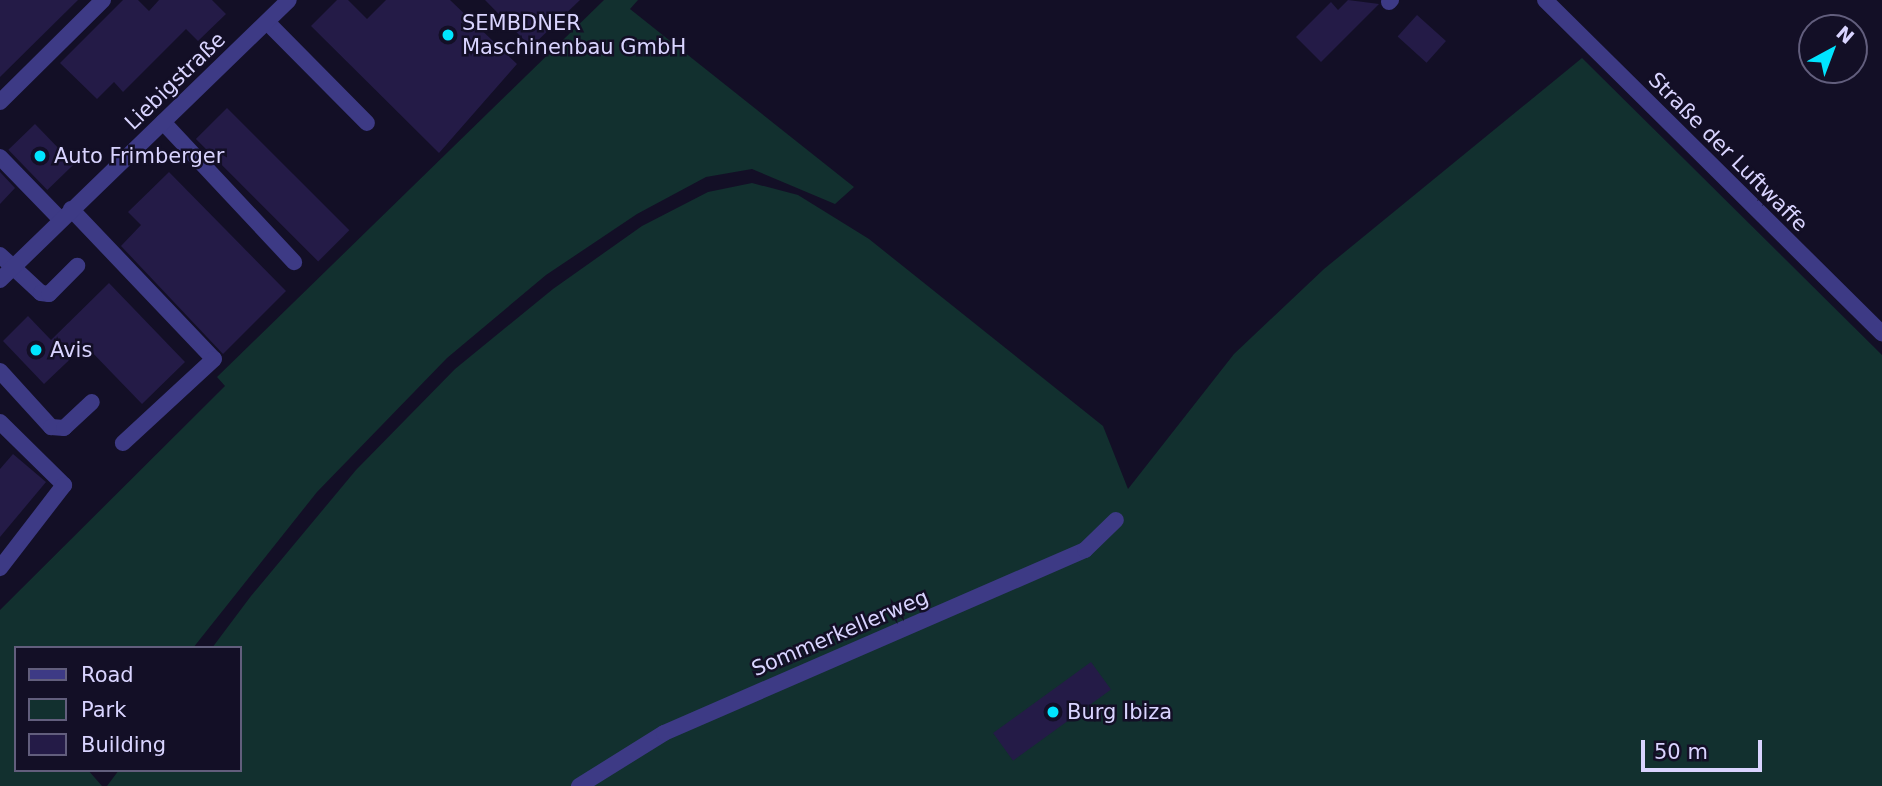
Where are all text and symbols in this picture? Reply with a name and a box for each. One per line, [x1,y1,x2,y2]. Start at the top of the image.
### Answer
place label: SEMBDNER Maschinenbau GmbH [462,10,686,60]
north arrow [1798,14,1868,84]
text: N [1832,21,1859,48]
street label: Liebigstraße [120,27,230,135]
marker: SEMBDNER Maschinenbau GmbH [440,27,456,43]
street label: Straße der Luftwaffe [1643,67,1813,237]
place label: Auto Frimberger [54,143,224,169]
marker: Auto Frimberger [32,148,48,164]
place label: Avis [50,337,92,363]
marker: Avis [28,342,44,358]
street label: Sommerkellerweg [748,584,932,682]
legend [14,646,242,772]
text: Road [81,663,134,687]
text: Park [81,698,126,722]
place label: Burg Ibiza [1067,699,1172,725]
marker: Burg Ibiza [1045,704,1061,720]
scale bar [1644,726,1765,770]
text: Building [81,733,166,757]
text: 50 m [1654,740,1708,764]

